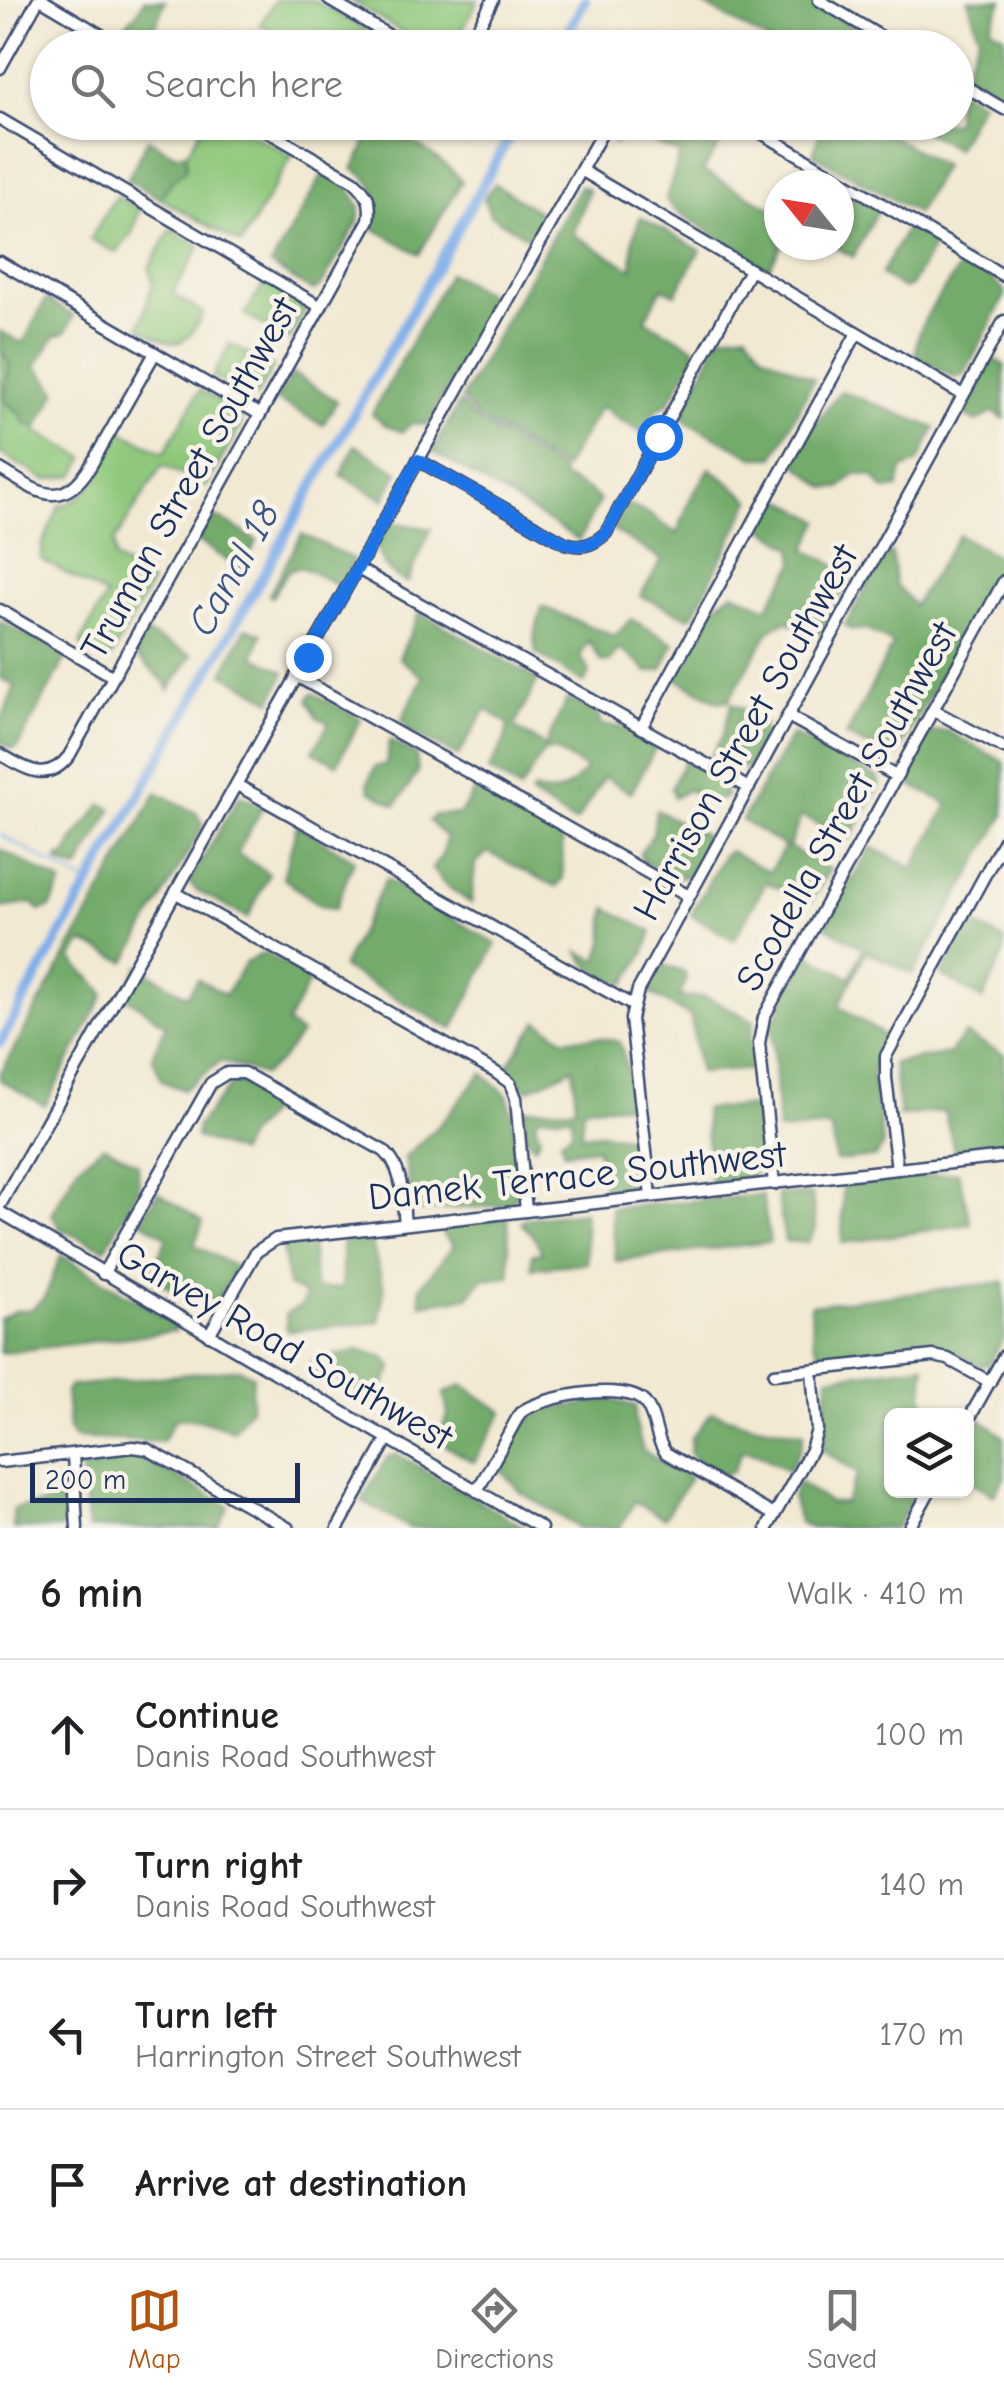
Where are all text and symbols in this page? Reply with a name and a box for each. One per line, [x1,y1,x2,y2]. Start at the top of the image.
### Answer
search box [30,30,974,140]
icon: search [65,58,120,113]
text: Search here [145,63,343,107]
north arrow [764,170,854,260]
street label: Truman Street Southwest [72,289,308,667]
route start [637,415,683,461]
water label: Canal 18 [178,493,290,644]
street label: Harrison Street Southwest [624,536,868,928]
street label: Scodella Street Southwest [727,613,967,999]
route end [286,635,332,681]
street label: Damek Terrace Southwest [366,1132,789,1220]
street label: Garvey Road Southwest [109,1232,461,1460]
map controls [884,1408,974,1498]
button: layers [884,1408,974,1498]
scale bar [30,1458,300,1502]
text: 200 m [45,1464,126,1496]
text: 6 min [40,1569,143,1618]
text: Walk · 410 m [788,1575,964,1612]
text: Continue [135,1694,279,1738]
icon: ahead [40,1707,95,1762]
text: 100 m [875,1716,964,1753]
text: Danis Road Southwest [135,1738,435,1775]
text: Turn right [135,1844,302,1888]
icon: right [40,1857,95,1912]
text: 140 m [879,1866,964,1903]
text: Danis Road Southwest [135,1888,435,1925]
text: Turn left [135,1994,276,2038]
icon: left [40,2007,95,2062]
text: 170 m [880,2016,964,2053]
text: Harrington Street Southwest [135,2038,521,2075]
icon: arrive [40,2157,95,2212]
text: Arrive at destination [135,2162,467,2206]
tab: Map [127,2283,182,2375]
tab: Directions [435,2283,554,2375]
tab: Saved [807,2283,877,2375]

